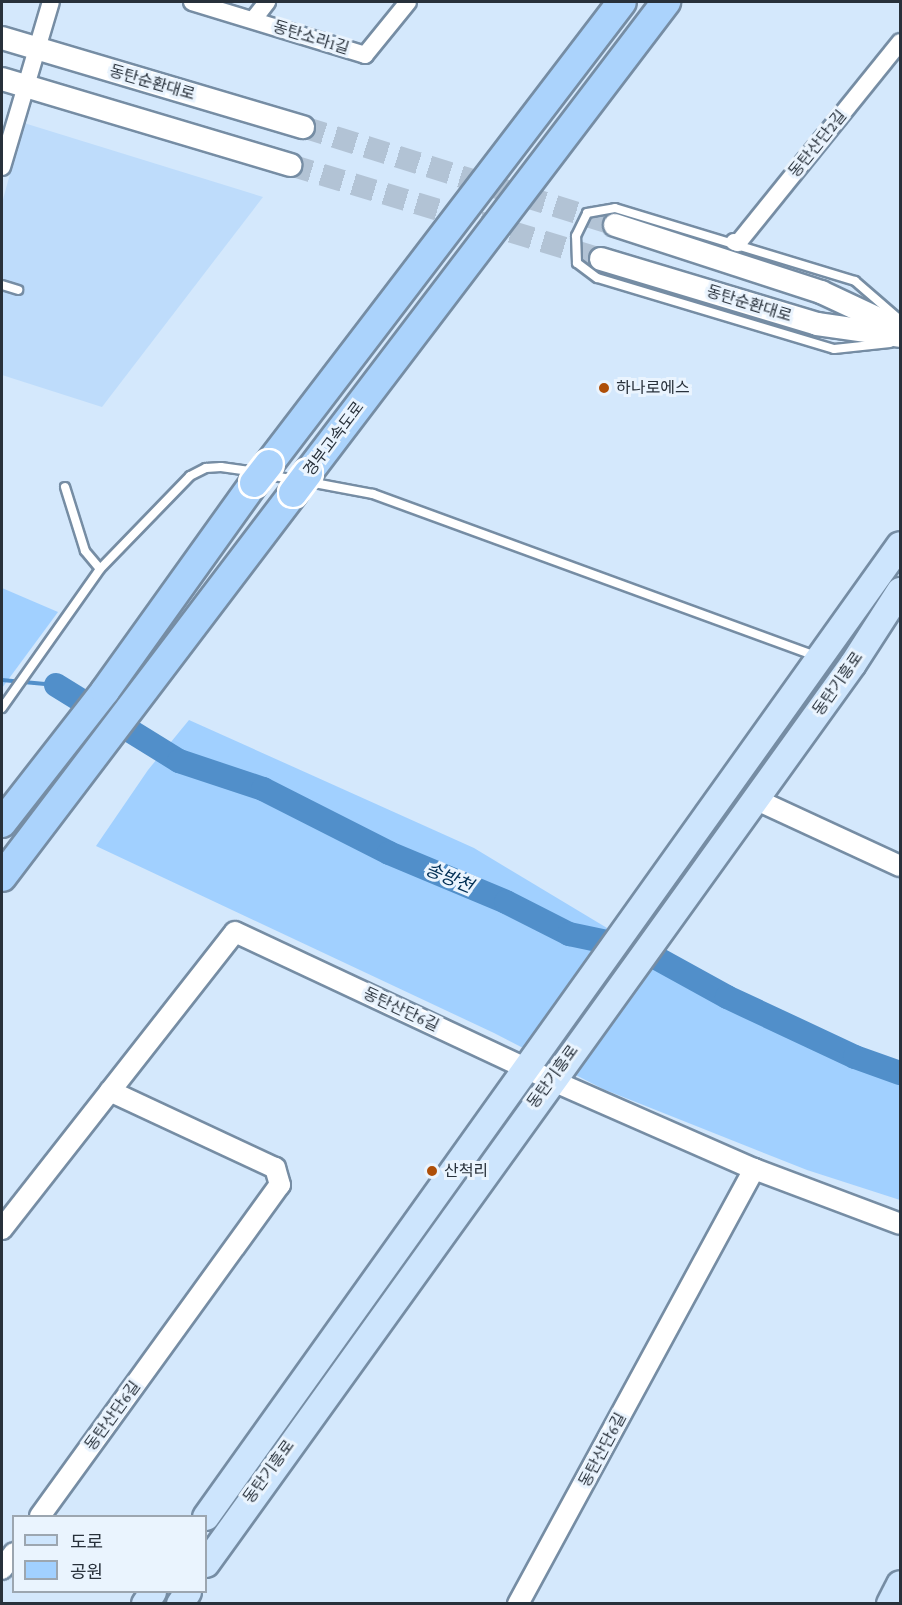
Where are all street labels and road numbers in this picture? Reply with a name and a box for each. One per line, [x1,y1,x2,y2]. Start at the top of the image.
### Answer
street label: 동탄소라1길 [270,17,352,59]
street label: 동탄순환대로 [107,62,197,104]
street label: 동탄산단2길 [785,106,851,182]
street label: 동탄순환대로 [704,282,794,326]
street label: 경부고속도로 [300,398,368,480]
street label: 동탄기흥로 [809,648,867,720]
street label: 동탄산단6길 [360,984,442,1036]
street label: 동탄기흥로 [524,1042,582,1112]
street label: 동탄산단6길 [81,1377,145,1455]
street label: 동탄산단6길 [575,1409,631,1491]
street label: 동탄기흥로 [240,1437,298,1507]

